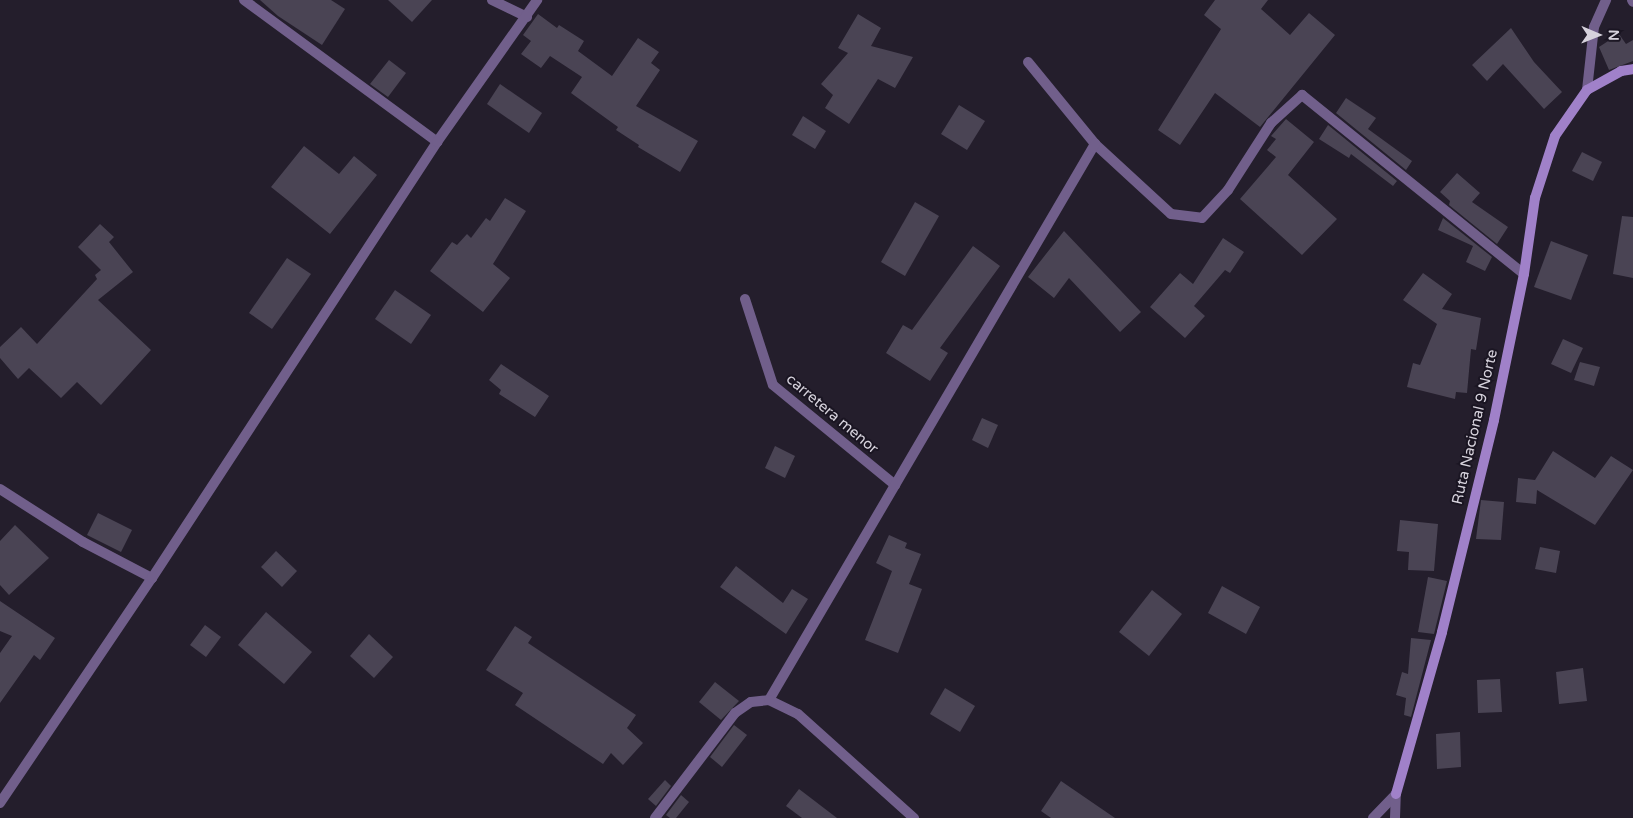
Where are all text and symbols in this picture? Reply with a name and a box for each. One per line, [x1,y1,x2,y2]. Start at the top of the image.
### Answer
north arrow [1573,10,1623,60]
text: N [1605,29,1622,41]
street label: Ruta Nacional 9 Norte [1448,348,1502,506]
street label: carretera menor [782,370,882,458]

